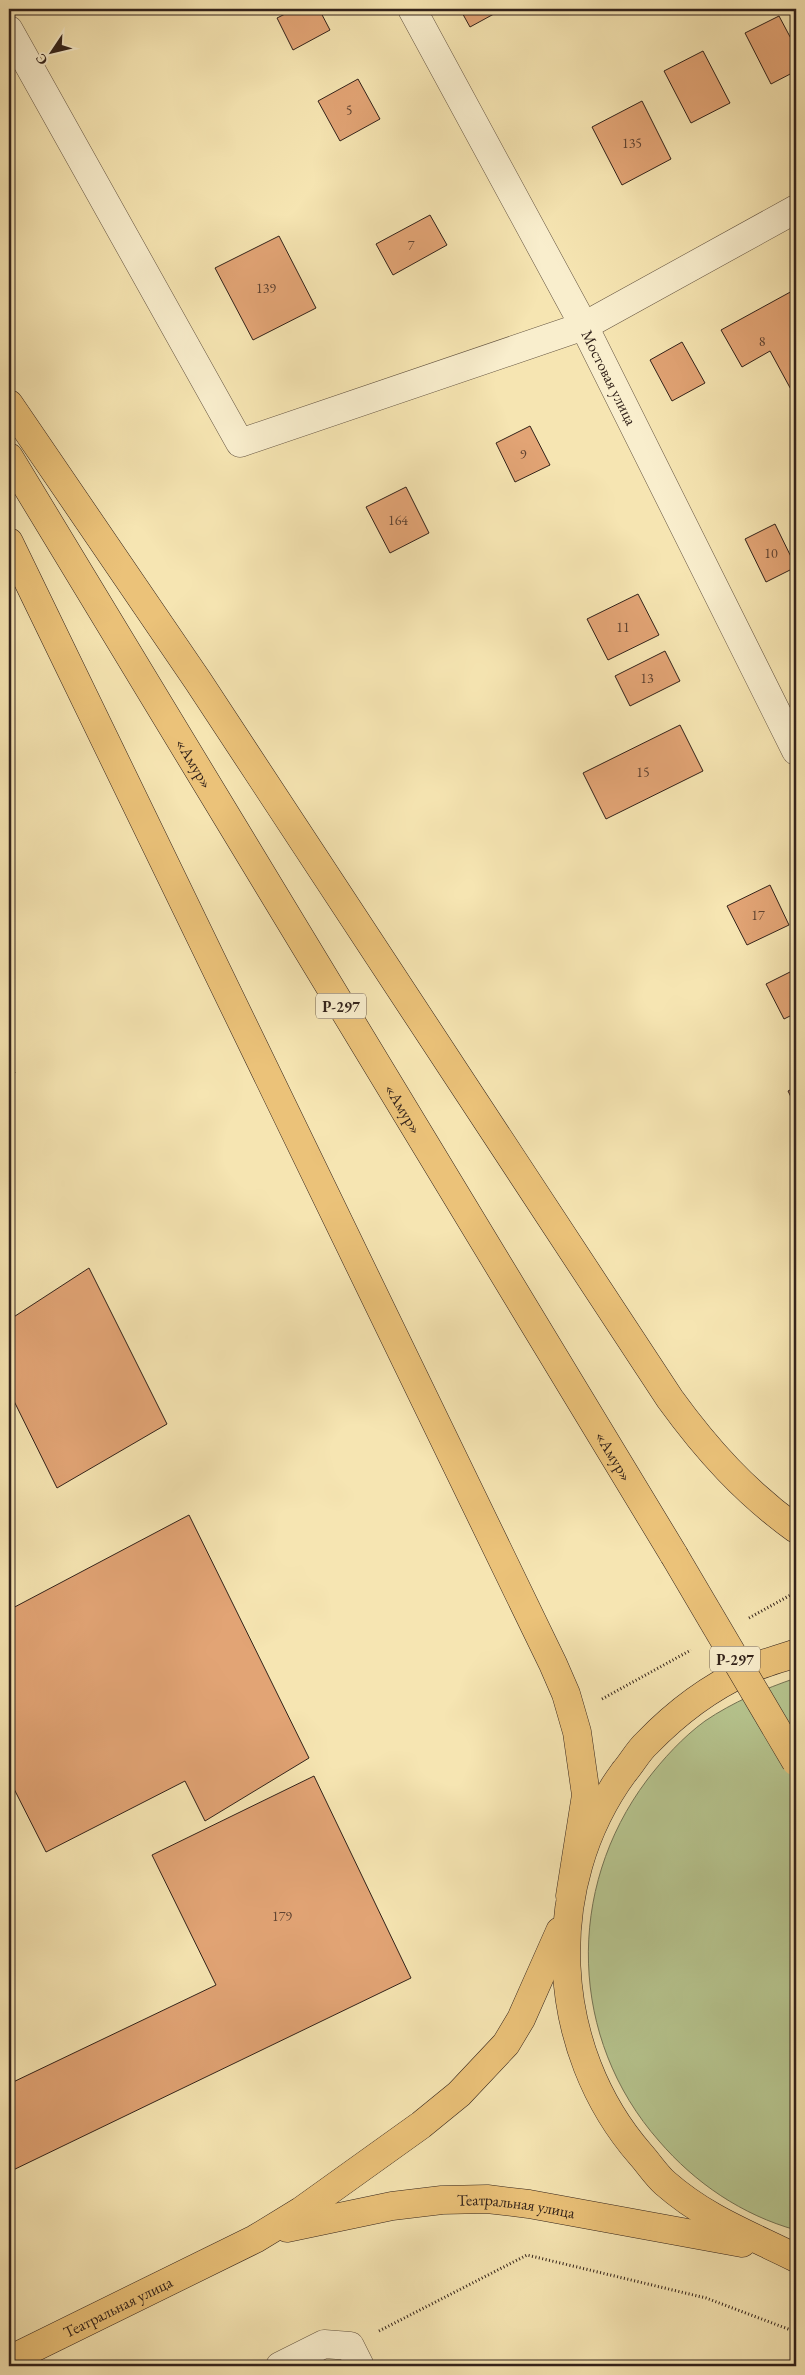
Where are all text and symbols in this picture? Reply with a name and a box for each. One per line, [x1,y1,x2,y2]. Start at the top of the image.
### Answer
north arrow [28,28,78,78]
text: С [31,50,52,69]
house number: 5 [346,101,352,119]
house number: 135 [622,134,642,152]
house number: 7 [408,236,415,254]
house number: 139 [256,279,276,297]
street label: Мостовая улица [577,326,642,429]
house number: 8 [759,332,766,350]
house number: 9 [520,445,527,463]
house number: 164 [388,511,408,529]
house number: 10 [764,544,778,562]
house number: 11 [616,618,630,636]
house number: 13 [640,669,654,687]
street label: «Амур» [171,734,218,792]
house number: 15 [636,763,650,781]
house number: 17 [751,906,765,924]
road number: Р-297 [316,994,366,1018]
street label: «Амур» [381,1080,427,1138]
street label: «Амур» [591,1427,637,1485]
road number: Р-297 [710,1646,760,1672]
house number: 179 [272,1907,292,1925]
street label: Театральная улица [457,2188,577,2223]
street label: Театральная улица [60,2271,176,2342]

